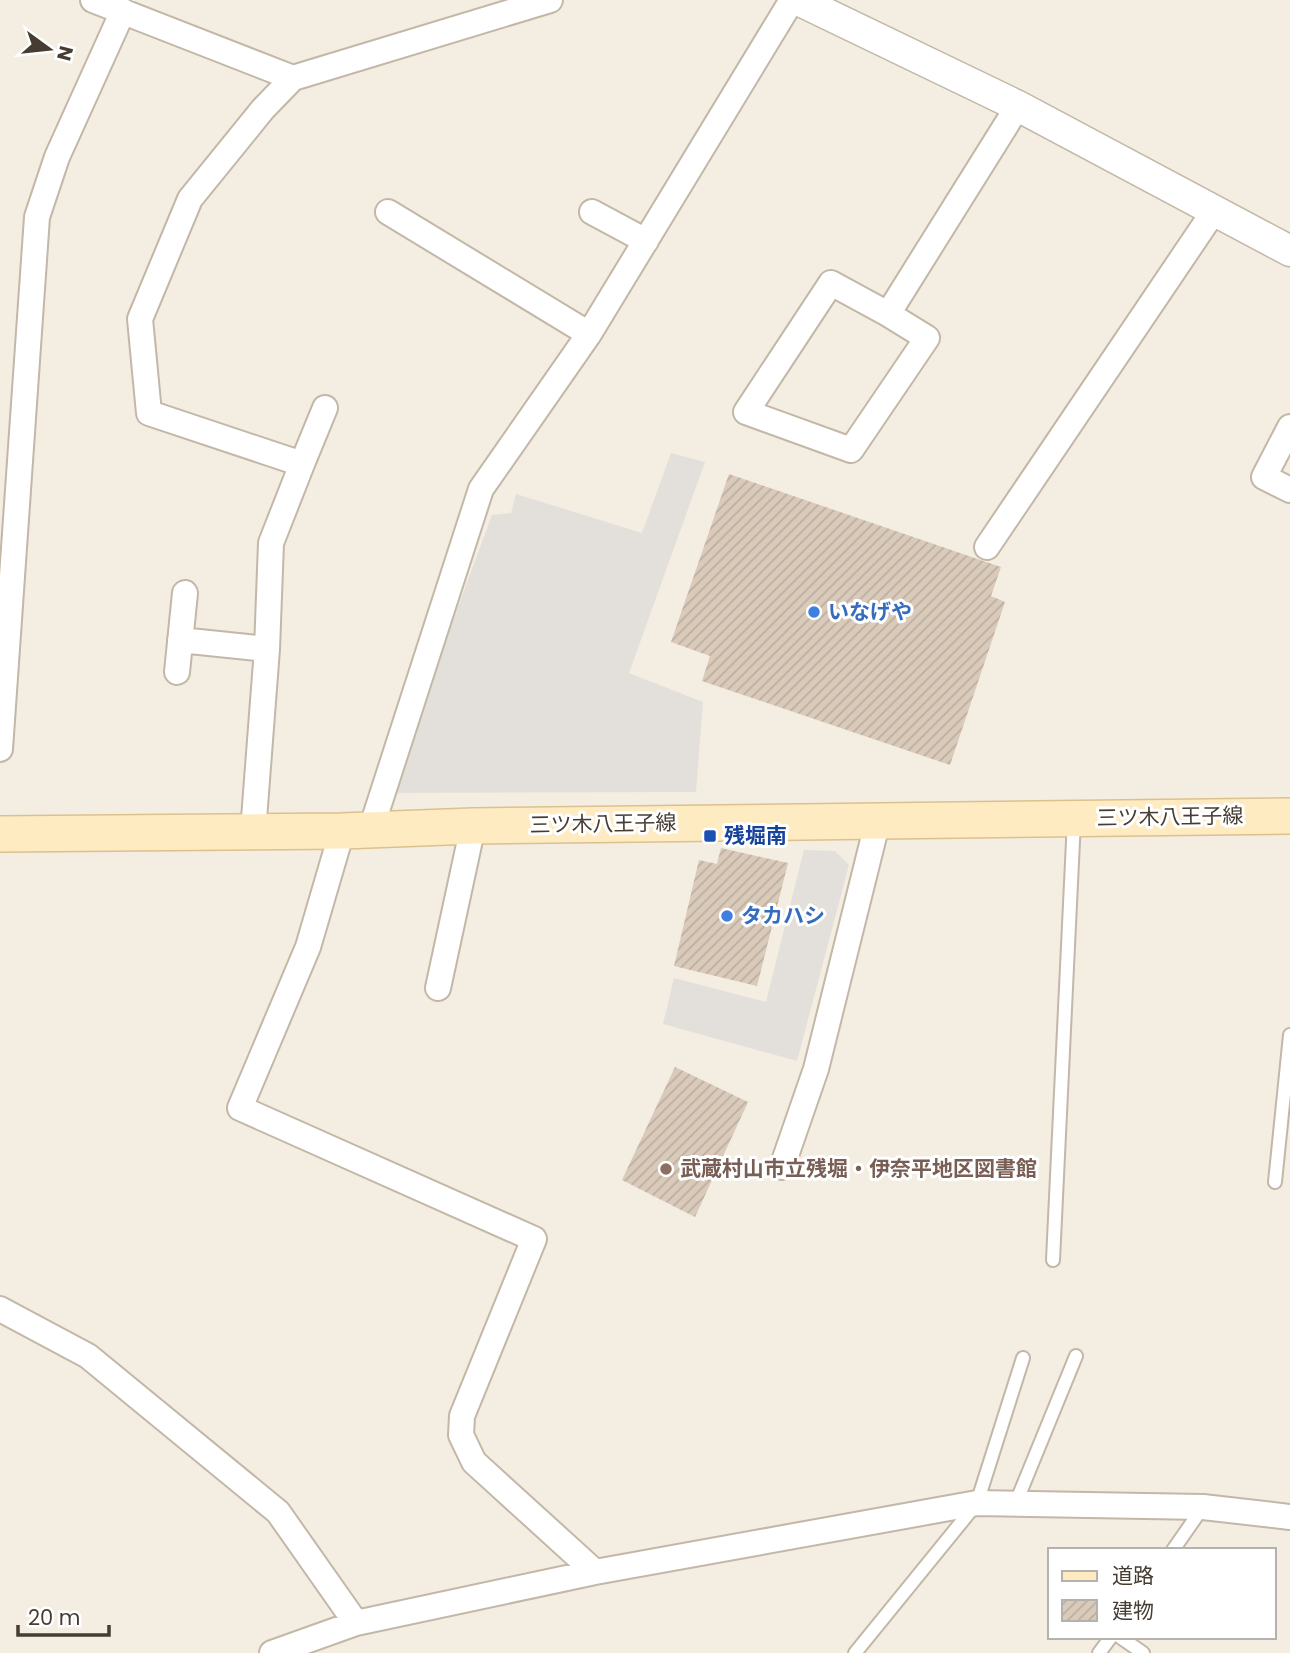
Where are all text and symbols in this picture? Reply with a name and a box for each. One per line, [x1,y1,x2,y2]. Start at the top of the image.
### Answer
north arrow [14,14,84,84]
text: N [50,43,80,64]
place label: いなげや [828,597,912,626]
marker: いなげや [806,604,822,620]
street label: 三ツ木八王子線 [1096,801,1244,832]
street label: 三ツ木八王子線 [529,808,677,839]
place label: 残堀南 [724,821,787,850]
marker: 残堀南 [702,828,718,844]
place label: タカハシ [741,901,825,930]
marker: タカハシ [719,908,735,924]
place label: 武蔵村山市立残堀・伊奈平地区図書館 [680,1154,1037,1183]
marker: 武蔵村山市立残堀・伊奈平地区図書館 [658,1161,674,1177]
legend [1048,1548,1276,1639]
text: 道路 [1112,1561,1154,1590]
scale bar [18,1594,108,1638]
text: 建物 [1112,1596,1154,1625]
text: 20 m [28,1603,81,1632]

